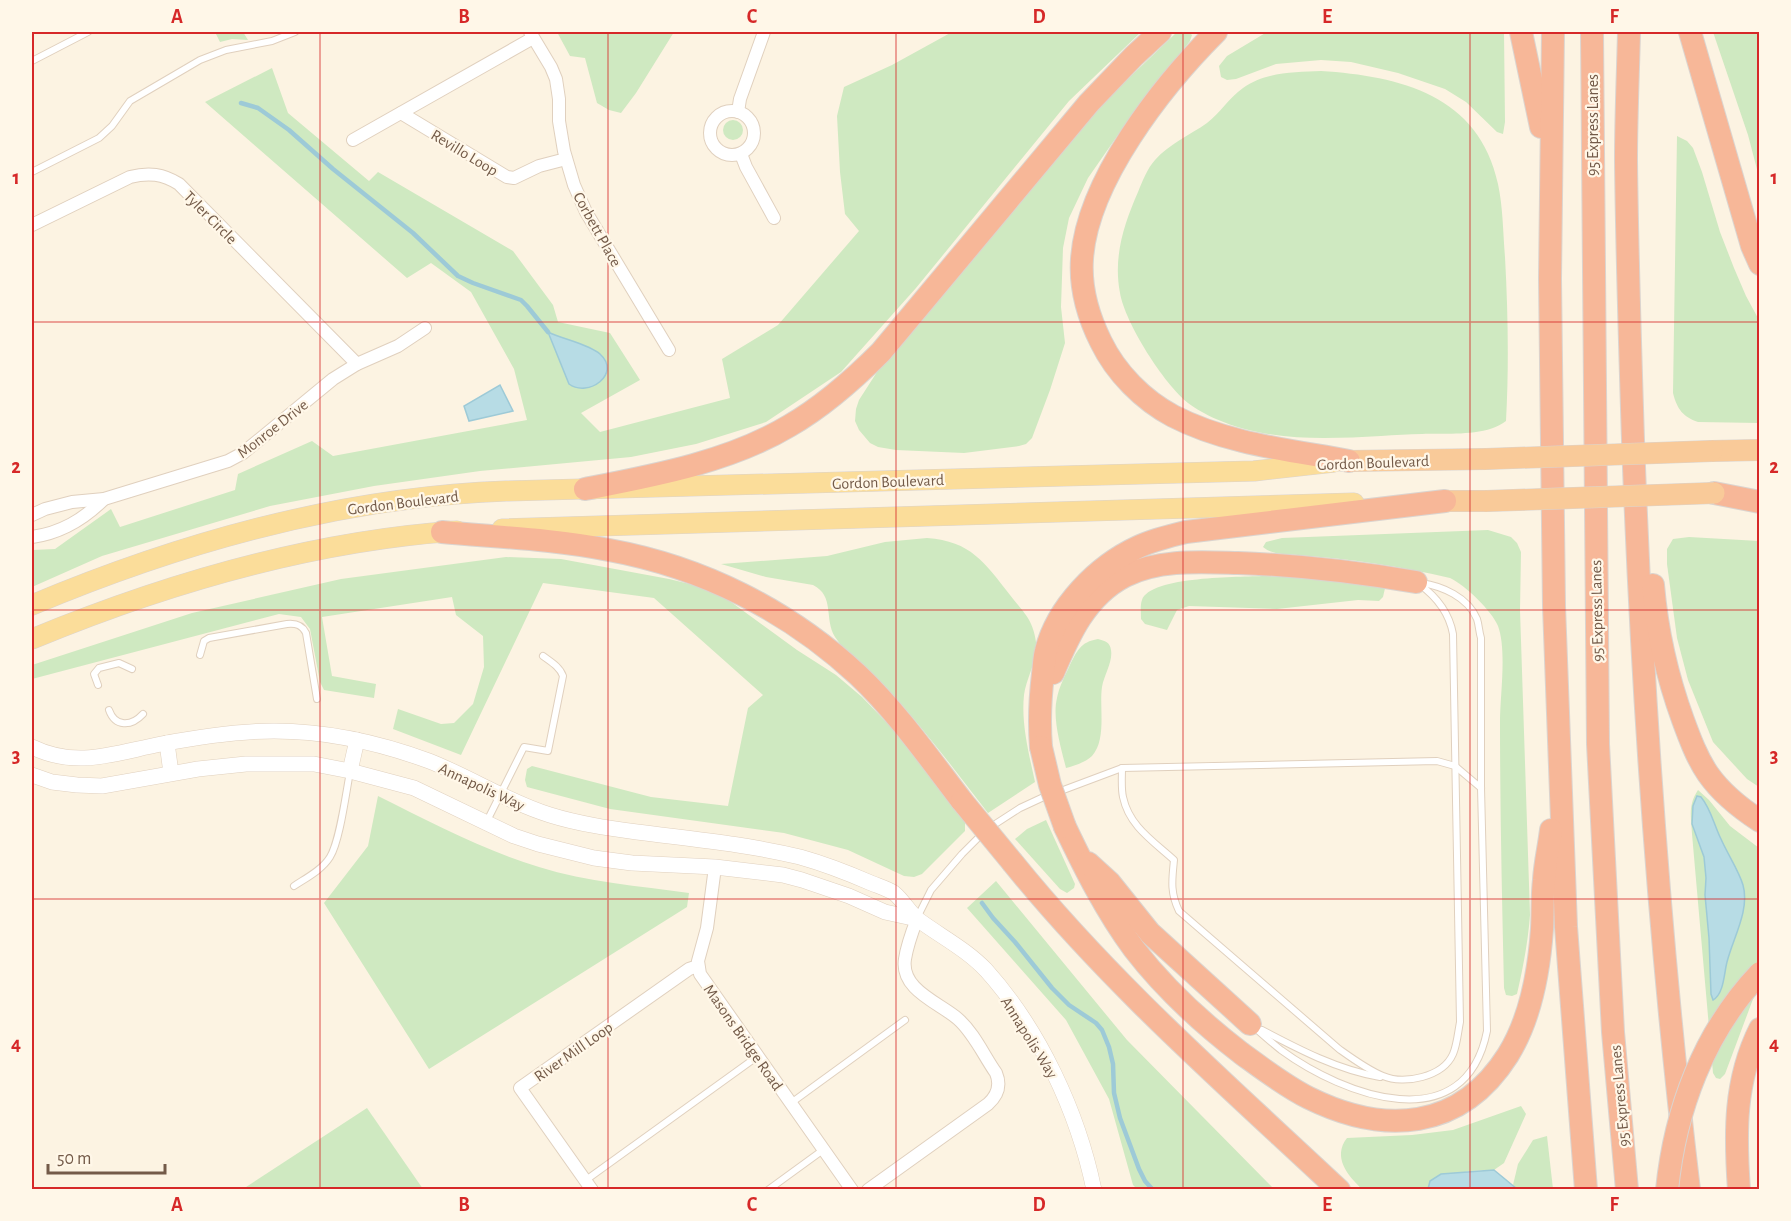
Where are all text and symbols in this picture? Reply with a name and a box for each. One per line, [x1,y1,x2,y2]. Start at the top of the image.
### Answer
text: A [171,7,183,27]
text: B [458,7,470,27]
text: C [747,7,758,27]
text: D [1032,7,1046,27]
text: E [1322,7,1332,27]
text: F [1609,7,1619,27]
street label: 95 Express Lanes [1585,74,1601,176]
street label: Revillo Loop [428,127,501,179]
text: 1 [12,168,20,188]
text: 1 [1770,168,1778,188]
street label: Tyler Circle [180,188,240,248]
street label: Corbett Place [570,190,624,269]
street label: Monroe Drive [234,397,311,461]
street label: Gordon Boulevard [1317,453,1429,473]
text: 2 [11,457,21,477]
text: 2 [1769,457,1779,477]
street label: Gordon Boulevard [832,472,944,492]
street label: Gordon Boulevard [347,488,460,518]
street label: 95 Express Lanes [1588,560,1606,662]
text: 3 [12,746,20,766]
text: 3 [1770,746,1778,766]
street label: Annapolis Way [436,760,527,815]
street label: Masons Bridge Road [701,982,786,1094]
street label: Annapolis Way [997,994,1061,1082]
street label: River Mill Loop [531,1019,616,1085]
text: 4 [11,1034,21,1054]
text: 4 [1769,1034,1779,1054]
street label: 95 Express Lanes [1608,1044,1632,1147]
scale bar [48,1137,165,1175]
text: 50 m [57,1150,91,1168]
text: A [171,1195,183,1215]
text: B [458,1195,470,1215]
text: C [747,1195,758,1215]
text: D [1032,1195,1046,1215]
text: E [1322,1195,1332,1215]
text: F [1609,1195,1619,1215]

